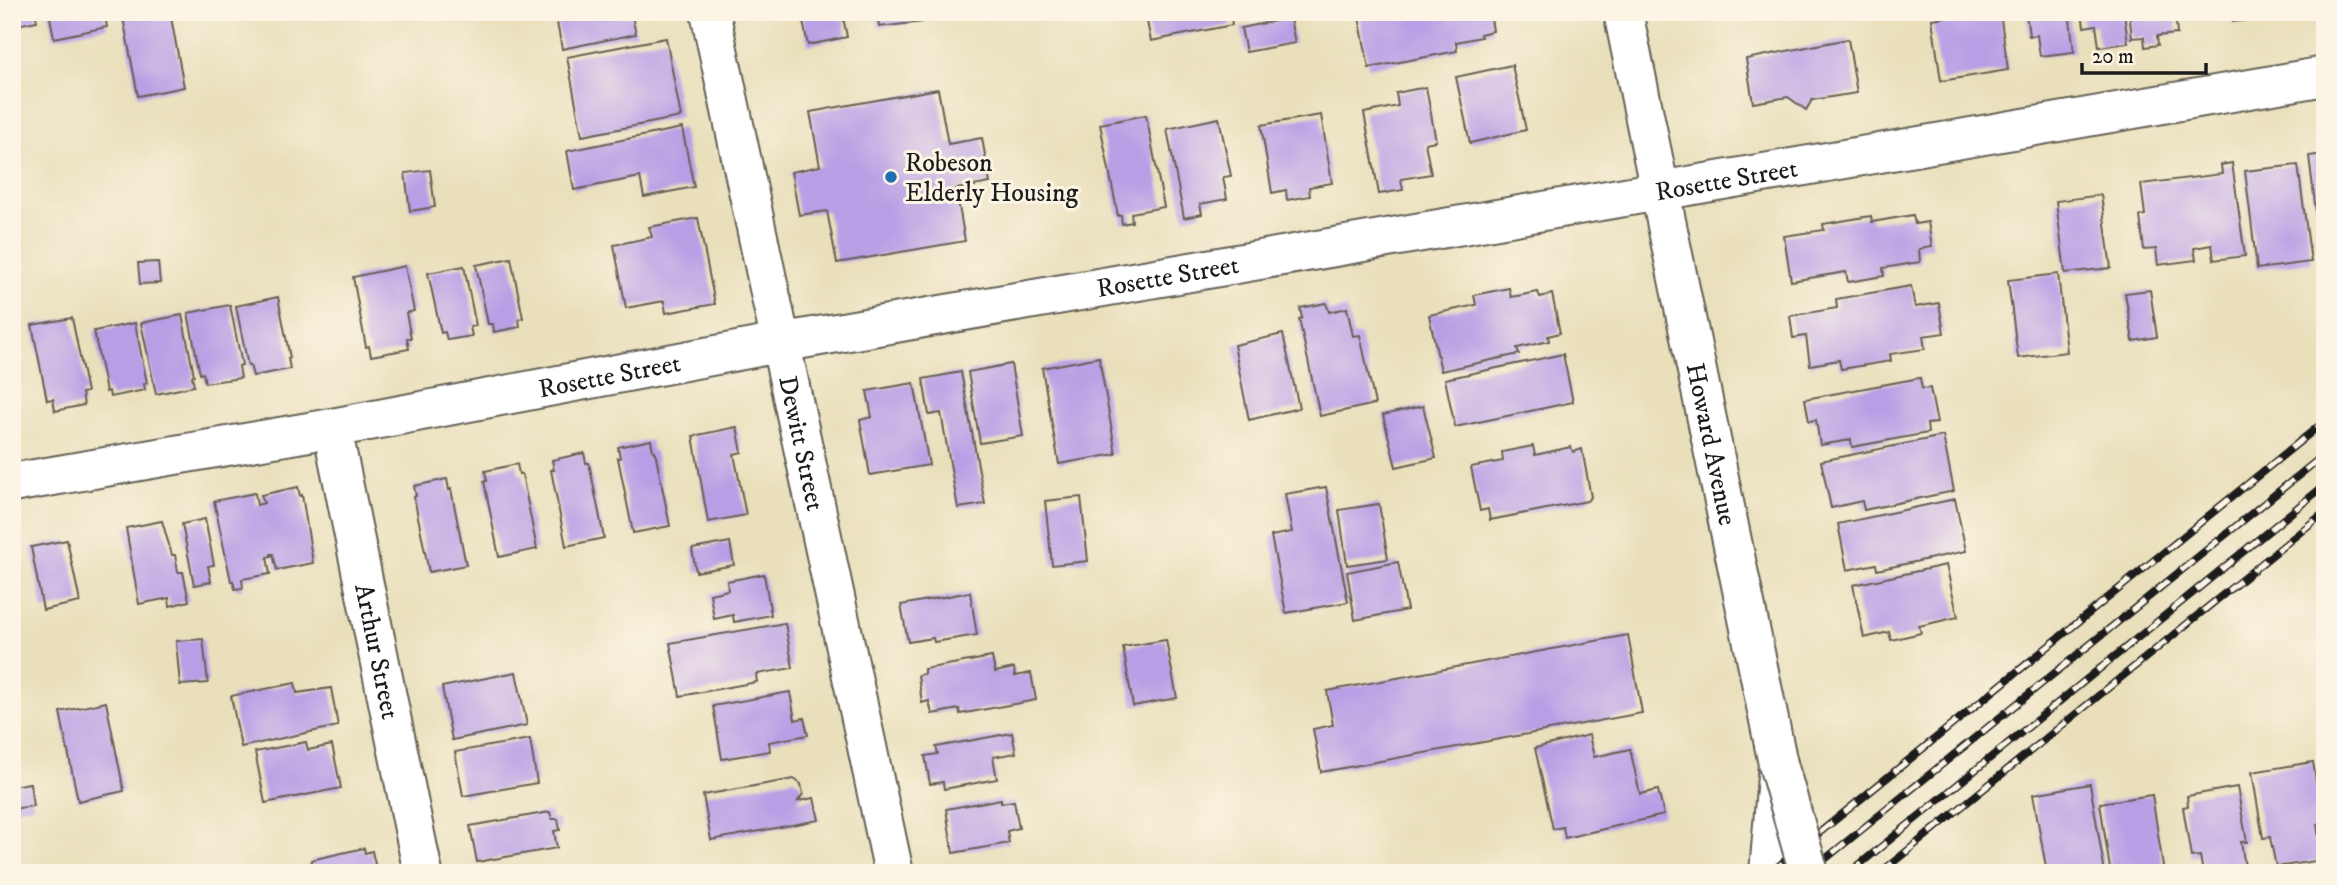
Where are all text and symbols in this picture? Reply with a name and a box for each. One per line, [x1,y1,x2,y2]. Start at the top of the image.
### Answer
scale bar [2082,32,2206,76]
text: 20 m [2092,44,2134,70]
place label: Robeson Elderly Housing [905,147,1078,210]
street label: Rosette Street [1653,152,1800,209]
marker: Robeson Elderly Housing [883,169,899,185]
street label: Rosette Street [1094,249,1241,306]
street label: Rosette Street [536,347,683,406]
street label: Howard Avenue [1678,360,1743,528]
street label: Dewitt Street [770,373,831,514]
street label: Arthur Street [346,581,406,722]

